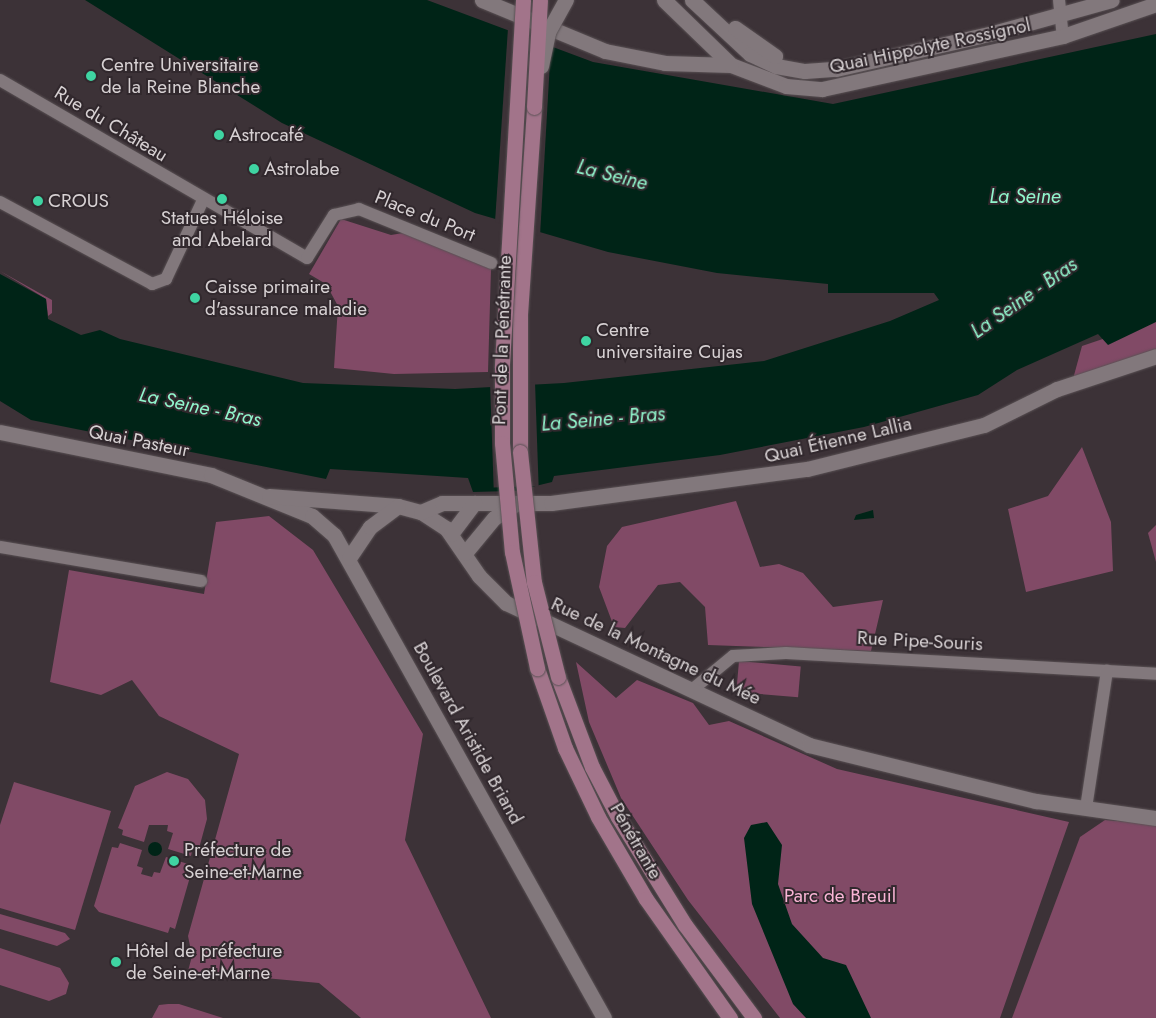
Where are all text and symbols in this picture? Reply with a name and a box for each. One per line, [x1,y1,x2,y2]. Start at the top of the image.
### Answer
street label: Quai Hippolyte Rossignol [827,14,1033,78]
place label: Centre Universitaire de la Reine Blanche [101,54,260,98]
marker: Centre Universitaire de la Reine Blanche [85,70,97,82]
street label: Rue du Château [50,81,172,167]
place label: Astrocafé [229,124,304,146]
marker: Astrocafé [213,129,225,141]
water label: La Seine [574,155,650,195]
place label: Astrolabe [264,158,339,180]
marker: Astrolabe [248,163,260,175]
water label: La Seine [989,184,1061,208]
street label: Place du Port [371,186,479,246]
place label: CROUS [48,190,109,212]
marker: Statues Héloise and Abelard [216,193,228,205]
marker: CROUS [32,195,44,207]
place label: Statues Héloise and Abelard [161,207,283,251]
water label: La Seine - Bras [966,253,1082,343]
street label: Pont de la Pénétrante [488,255,516,425]
place label: Caisse primaire d'assurance maladie [205,276,367,320]
marker: Caisse primaire d'assurance maladie [189,292,201,304]
place label: Centre universitaire Cujas [596,319,743,363]
marker: Centre universitaire Cujas [580,335,592,347]
water label: La Seine - Bras [137,382,263,432]
water label: La Seine - Bras [540,402,666,436]
street label: Quai Étienne Lallia [762,412,914,468]
street label: Quai Pasteur [87,420,191,462]
street label: Rue de la Montagne du Mée [547,592,765,710]
street label: Rue Pipe-Souris [857,626,983,656]
street label: Boulevard Aristide Briand [408,638,528,828]
street label: Pénétrante [605,799,667,883]
place label: Préfecture de Seine-et-Marne [184,839,302,883]
marker: Préfecture de Seine-et-Marne [168,855,180,867]
park label: Parc de Breuil [784,885,896,907]
place label: Hôtel de préfecture de Seine-et-Marne [126,940,282,984]
marker: Hôtel de préfecture de Seine-et-Marne [110,956,122,968]

